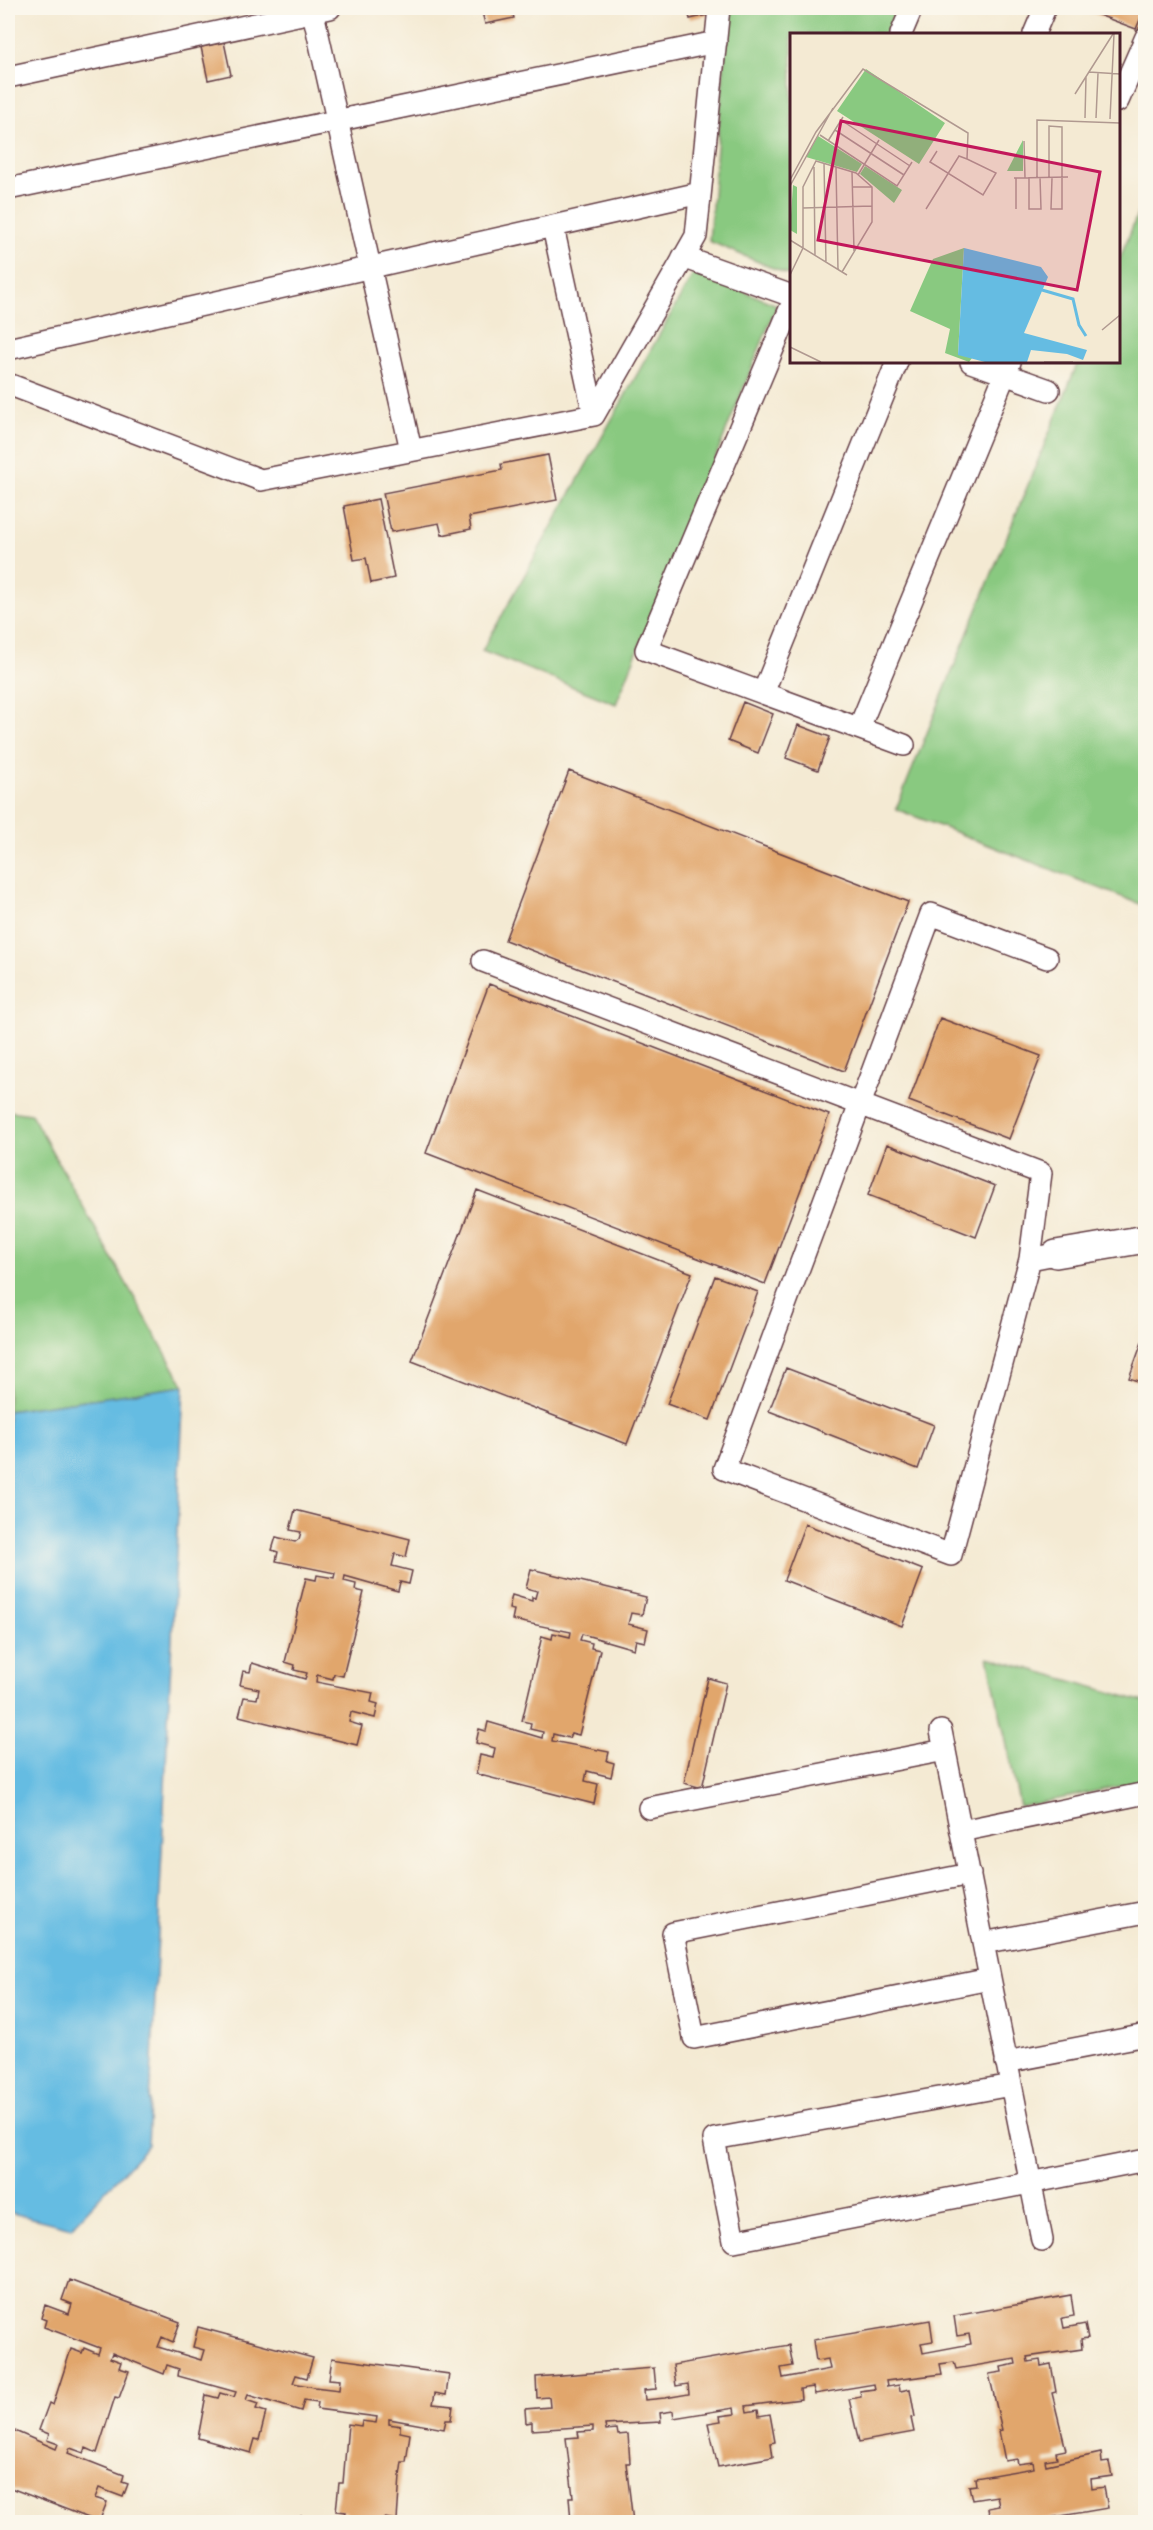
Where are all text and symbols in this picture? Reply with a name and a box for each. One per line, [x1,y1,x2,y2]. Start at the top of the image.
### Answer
inset map [790,33,1120,363]

